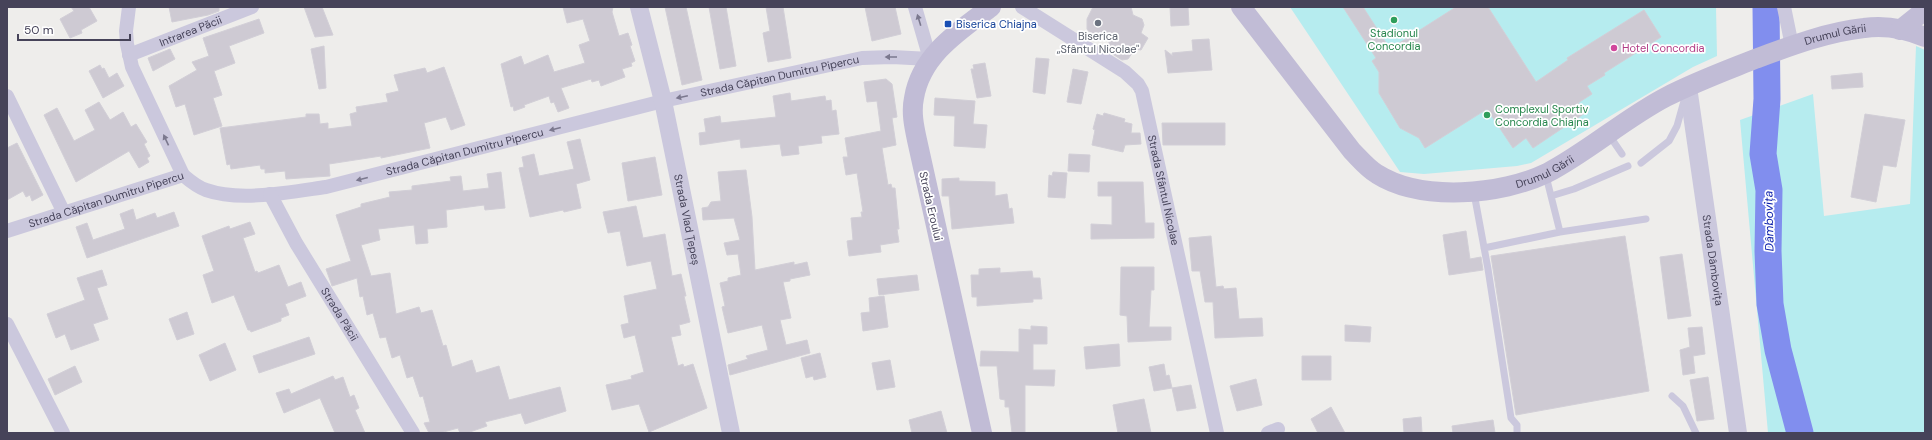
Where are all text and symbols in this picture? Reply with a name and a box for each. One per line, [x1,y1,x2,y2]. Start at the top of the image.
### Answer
street label: Intrarea Păcii [157,12,224,50]
one-way arrow [916,13,922,25]
marker: Stadionul Concordia [1389,15,1399,25]
scale bar [18,16,130,42]
place label: Biserica Chiajna [956,17,1037,31]
marker: Biserica „Sfântul Nicolae" [1093,18,1103,28]
marker: Biserica Chiajna [943,19,953,29]
street label: Drumul Gării [1802,21,1867,48]
text: 50 m [24,22,53,38]
place label: Stadionul Concordia [1368,26,1420,53]
place label: Biserica „Sfântul Nicolae" [1057,29,1139,56]
place label: Hotel Concordia [1622,41,1705,55]
marker: Hotel Concordia [1609,43,1619,53]
street label: Strada Căpitan Dumitru Pipercu [699,52,860,100]
one-way arrow [884,54,897,60]
one-way arrow [675,95,688,101]
place label: Complexul Sportiv Concordia Chiajna [1495,102,1589,129]
marker: Complexul Sportiv Concordia Chiajna [1482,110,1492,120]
street label: Strada Căpitan Dumitru Pipercu [384,125,545,178]
one-way arrow [549,126,561,132]
one-way arrow [163,134,169,145]
street label: Strada Sfântul Nicolae [1145,134,1183,247]
street label: Drumul Gării [1514,152,1577,191]
street label: Strada Căpitan Dumitru Pipercu [27,168,186,231]
street label: Strada Eroului [916,170,946,242]
street label: Strada Vlad Țepeș [671,173,703,266]
one-way arrow [356,176,368,182]
water label: Dâmbovița [1760,190,1778,251]
street label: Strada Dâmbovița [1700,214,1727,307]
street label: Strada Păcii [318,285,362,343]

